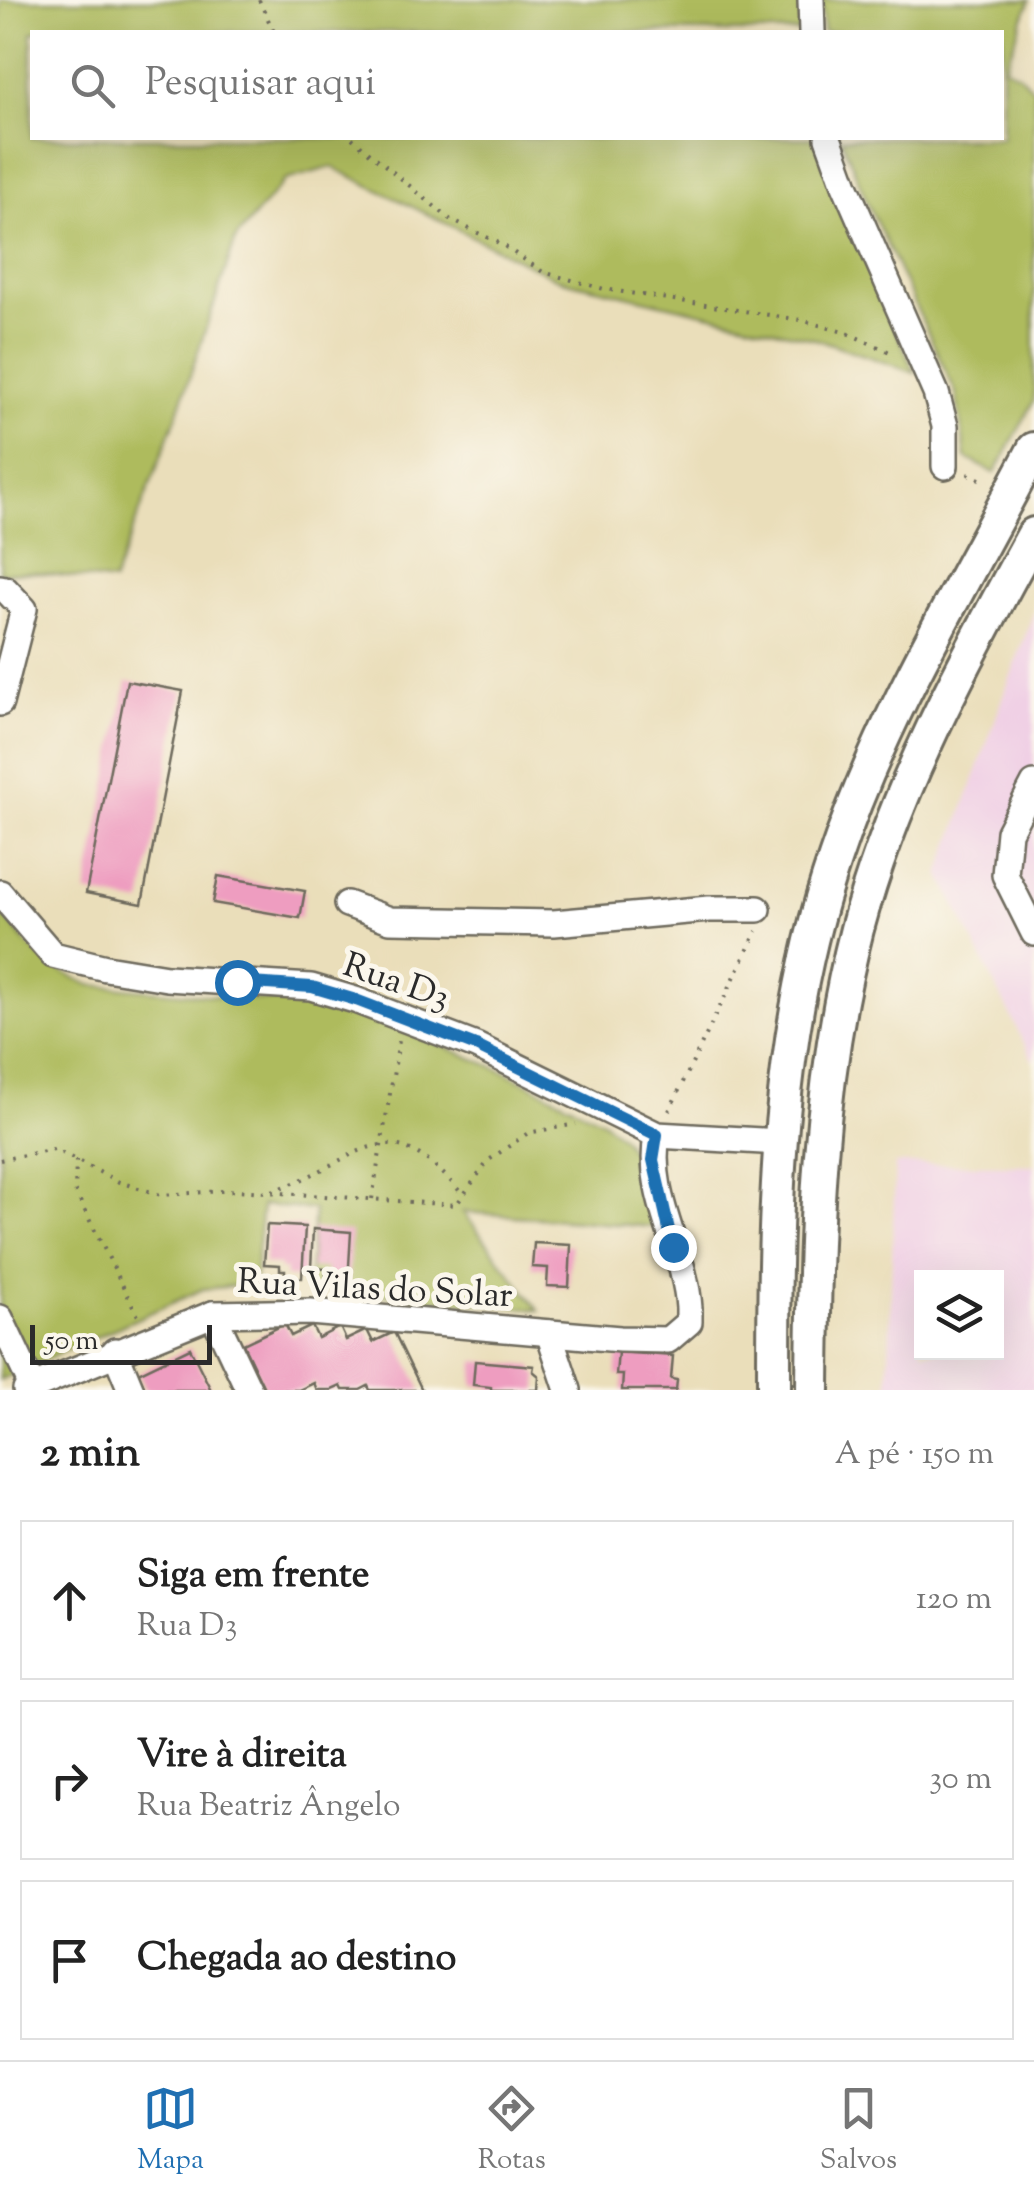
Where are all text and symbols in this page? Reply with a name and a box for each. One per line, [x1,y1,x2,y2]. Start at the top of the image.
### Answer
search box [30,30,1004,140]
icon: search [65,58,120,113]
text: Pesquisar aqui [145,58,376,112]
street label: Rua D3 [336,941,456,1025]
route start [215,960,261,1006]
route end [651,1225,697,1271]
street label: Rua Vilas do Solar [236,1258,514,1323]
map controls [914,1270,1004,1360]
button: layers [914,1270,1004,1360]
scale bar [30,1320,212,1364]
text: 50 m [45,1322,99,1362]
text: 2 min [40,1425,140,1485]
text: A pé · 150 m [835,1432,994,1478]
text: Siga em frente [137,1550,370,1604]
icon: ahead [42,1573,97,1628]
text: 120 m [916,1577,992,1623]
text: Rua D3 [137,1604,237,1650]
text: Vire à direita [137,1730,347,1784]
icon: right [42,1753,97,1808]
text: 30 m [929,1757,992,1803]
text: Rua Beatriz Ângelo [137,1784,400,1830]
icon: arrive [42,1933,97,1988]
text: Chegada ao destino [137,1933,456,1987]
tab: Mapa [137,2081,204,2181]
tab: Rotas [478,2081,546,2181]
tab: Salvos [820,2081,897,2181]

